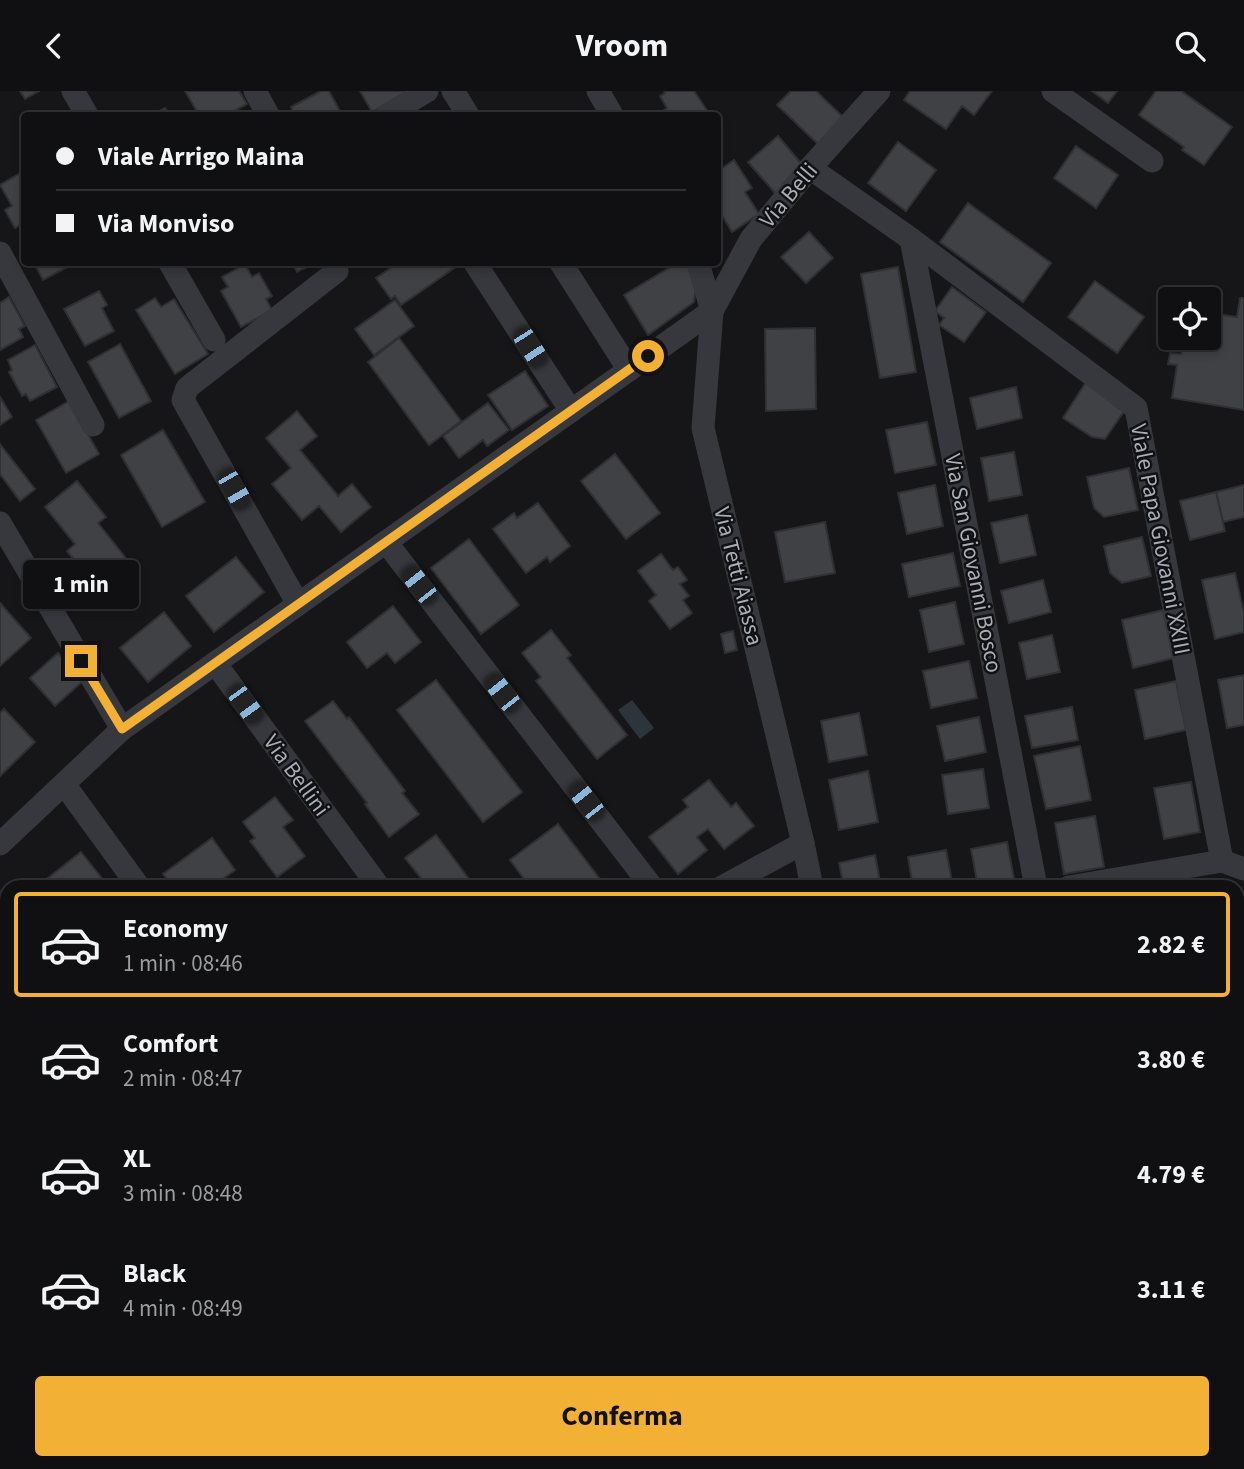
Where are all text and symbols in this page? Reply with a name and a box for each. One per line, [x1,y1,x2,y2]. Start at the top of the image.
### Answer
text: Vroom [576,23,668,69]
icon: back [35,27,73,65]
icon: search [1171,27,1209,65]
text: Viale Arrigo Maina [98,138,305,175]
street label: Via Belli [751,156,825,235]
text: Via Monviso [98,205,234,242]
map controls [1158,287,1221,350]
button: locate [1158,287,1221,350]
car [510,324,551,370]
route start [632,340,664,372]
street label: Viale Papa Giovanni XXIII [1122,421,1199,657]
street label: Via San Giovanni Bosco [936,451,1011,675]
car [215,466,254,512]
street label: Via Tetti Aiassa [705,503,772,649]
callout: 1 min [23,559,139,609]
car [398,562,441,608]
text: 1 min [53,568,109,601]
route end [65,645,97,677]
car [481,670,524,716]
car [225,681,266,727]
street label: Via Bellini [256,727,338,823]
car [565,778,608,824]
text: Economy [123,910,228,947]
icon: car [39,913,102,976]
text: 2.82 € [1137,926,1205,963]
text: 1 min · 08:46 [123,947,243,980]
text: Comfort [123,1025,218,1062]
icon: car [39,1028,102,1091]
text: 3.80 € [1137,1041,1205,1078]
text: 2 min · 08:47 [123,1062,243,1095]
text: XL [123,1140,151,1177]
icon: car [39,1143,102,1206]
text: 4.79 € [1137,1156,1205,1193]
text: 3 min · 08:48 [123,1177,243,1210]
text: Black [123,1255,186,1292]
icon: car [39,1258,102,1321]
text: 3.11 € [1137,1271,1205,1308]
text: 4 min · 08:49 [123,1292,243,1325]
button: Conferma [35,1376,1209,1456]

